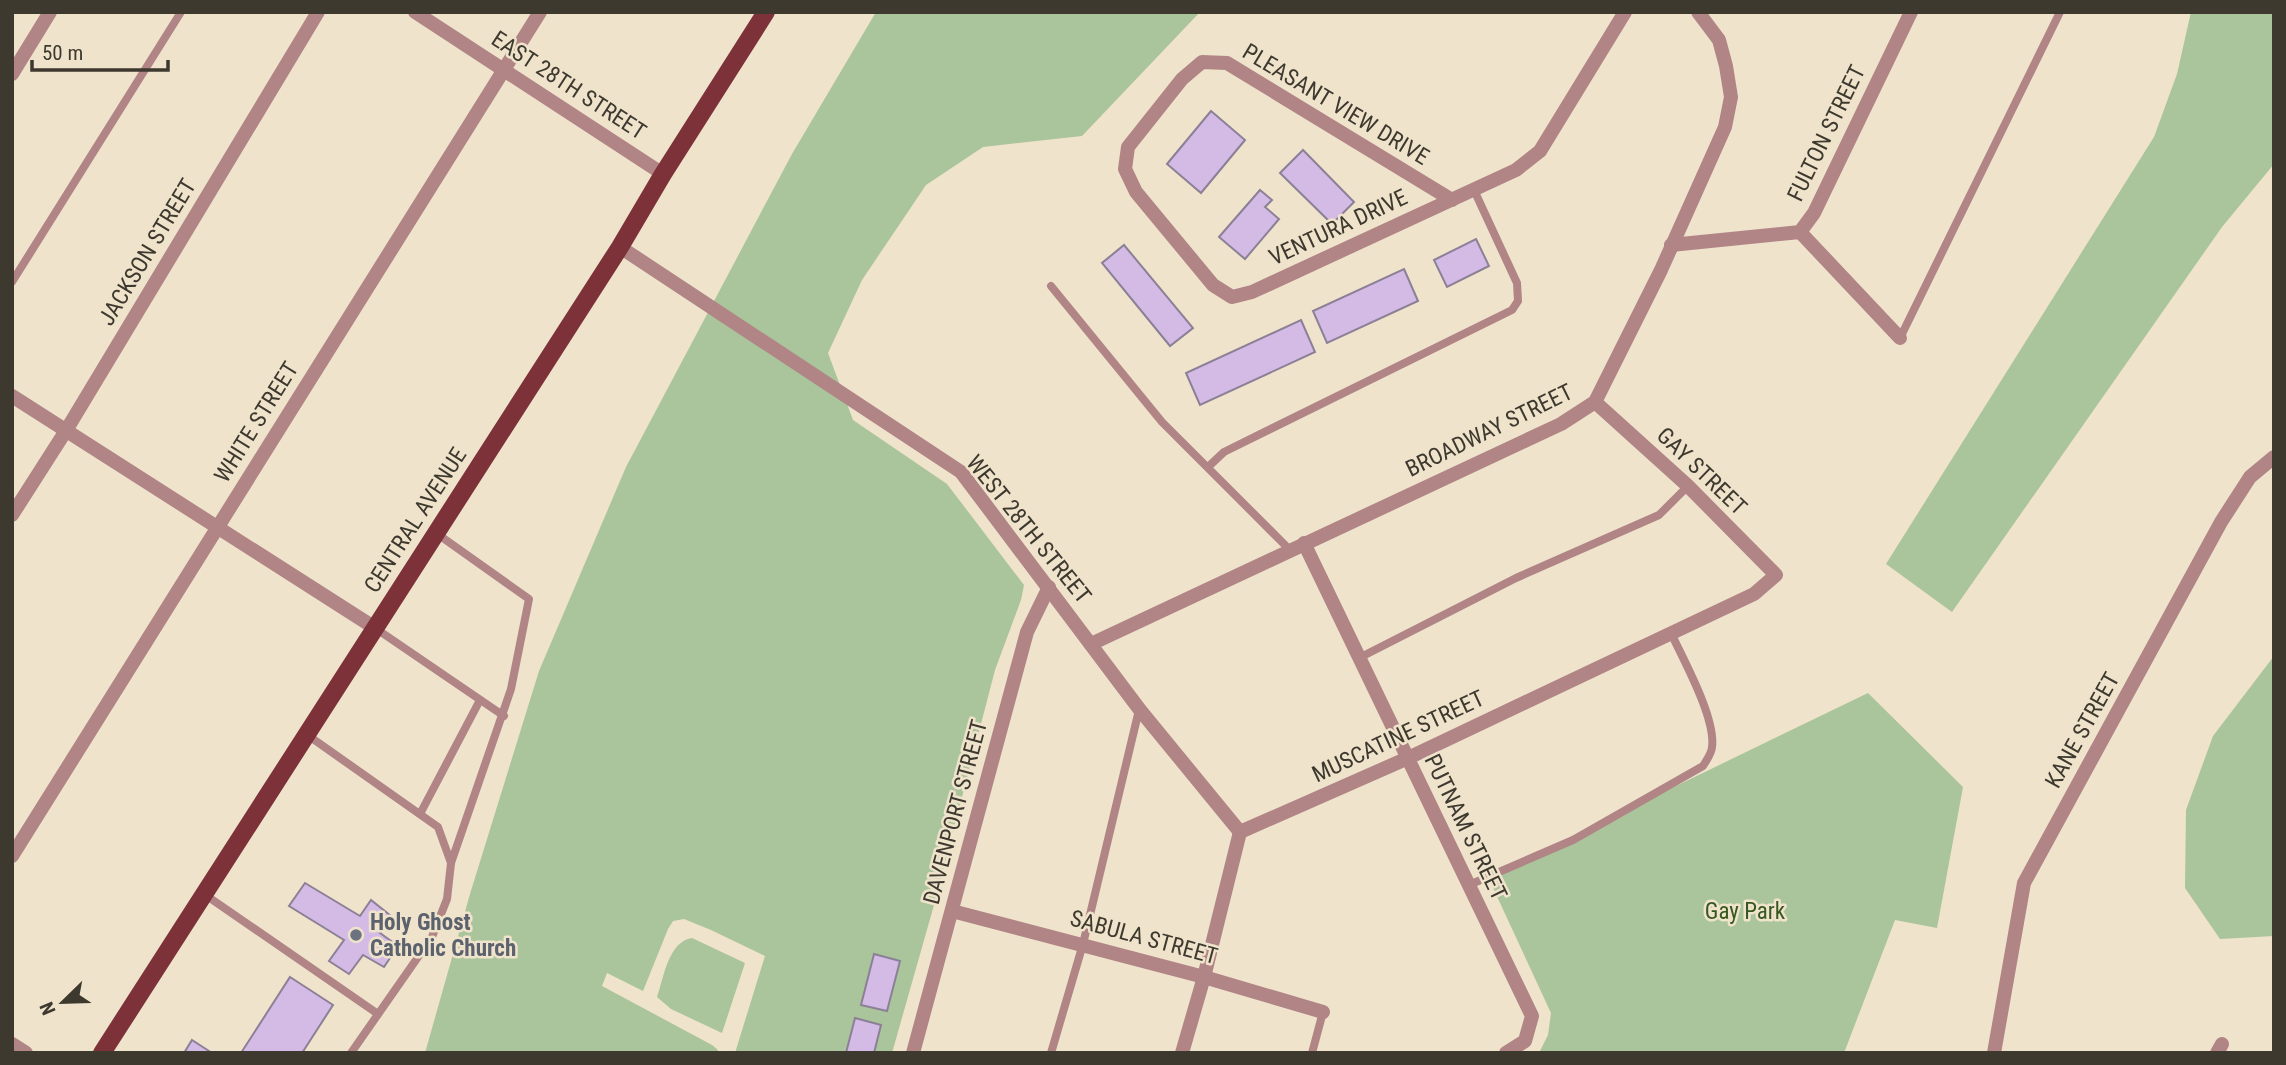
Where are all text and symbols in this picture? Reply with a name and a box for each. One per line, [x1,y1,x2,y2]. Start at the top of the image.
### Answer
street label: EAST 28TH STREET [486,25,651,145]
scale bar [32,28,168,72]
street label: PLEASANT VIEW DRIVE [1238,38,1434,171]
text: 50 m [42,41,83,65]
street label: FULTON STREET [1782,61,1871,206]
street label: JACKSON STREET [93,174,202,330]
street label: VENTURA DRIVE [1265,184,1412,271]
street label: WHITE STREET [209,357,304,488]
street label: BROADWAY STREET [1401,378,1577,483]
street label: GAY STREET [1651,422,1752,521]
street label: CENTRAL AVENUE [359,443,472,598]
street label: WEST 28TH STREET [961,450,1097,609]
street label: KANE STREET [2040,668,2125,793]
street label: MUSCATINE STREET [1308,685,1489,788]
street label: DAVENPORT STREET [918,717,993,907]
street label: PUTNAM STREET [1419,750,1513,905]
park label: Gay Park [1705,898,1786,925]
street label: SABULA STREET [1067,905,1221,970]
place label: Holy Ghost Catholic Church [370,909,516,962]
marker: Holy Ghost Catholic Church [348,927,364,943]
north arrow [28,967,98,1037]
text: N [35,999,61,1018]

